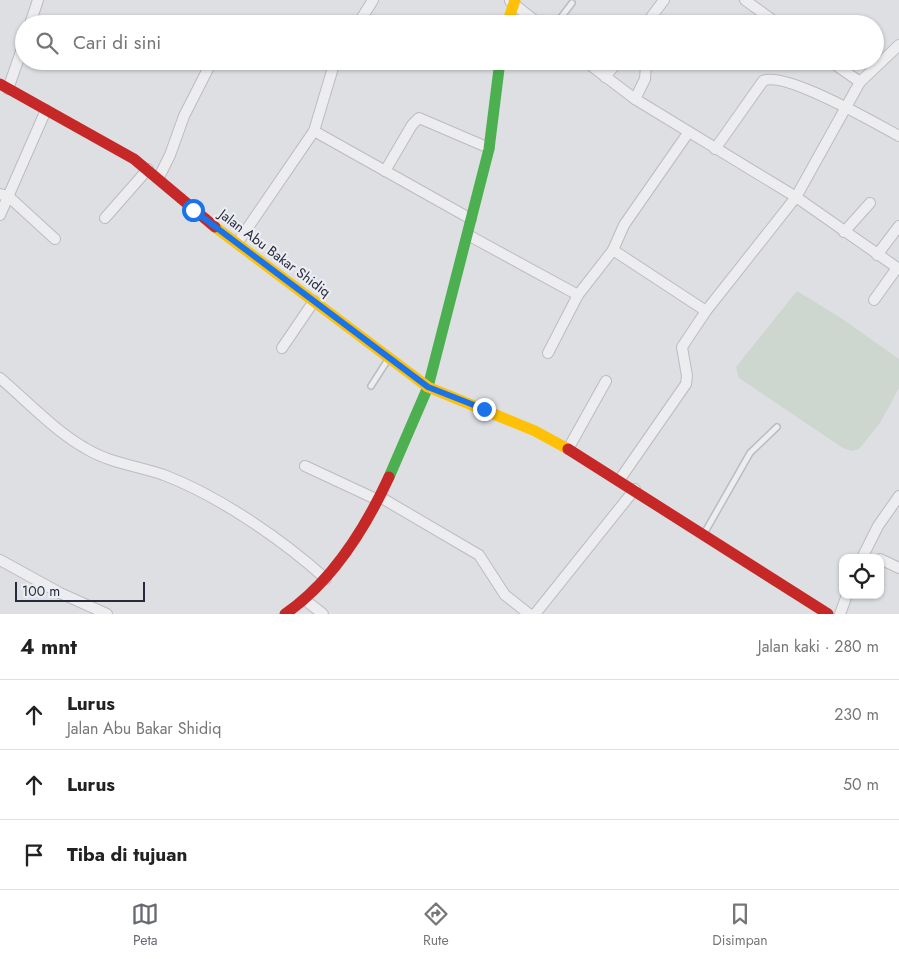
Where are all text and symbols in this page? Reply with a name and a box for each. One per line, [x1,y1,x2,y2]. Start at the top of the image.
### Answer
search box [15,15,884,70]
icon: search [33,29,61,57]
text: Cari di sini [73,29,161,56]
route start [182,199,205,222]
street label: Jalan Abu Bakar Shidiq [213,203,335,302]
route end [473,398,496,421]
map controls [839,554,884,599]
button: locate [839,554,884,599]
scale bar [15,579,145,602]
text: 100 m [22,581,60,601]
text: 4 mnt [20,632,77,662]
text: Jalan kaki · 280 m [758,635,879,658]
text: Lurus [67,690,115,717]
icon: ahead [20,701,48,729]
text: 230 m [834,703,879,726]
text: Jalan Abu Bakar Shidiq [67,717,221,740]
icon: ahead [20,771,48,799]
text: Lurus [67,771,115,798]
text: 50 m [843,773,879,796]
icon: arrive [20,841,48,869]
text: Tiba di tujuan [67,841,187,868]
tab: Peta [131,900,159,950]
tab: Rute [422,900,450,950]
tab: Disimpan [712,900,768,950]

